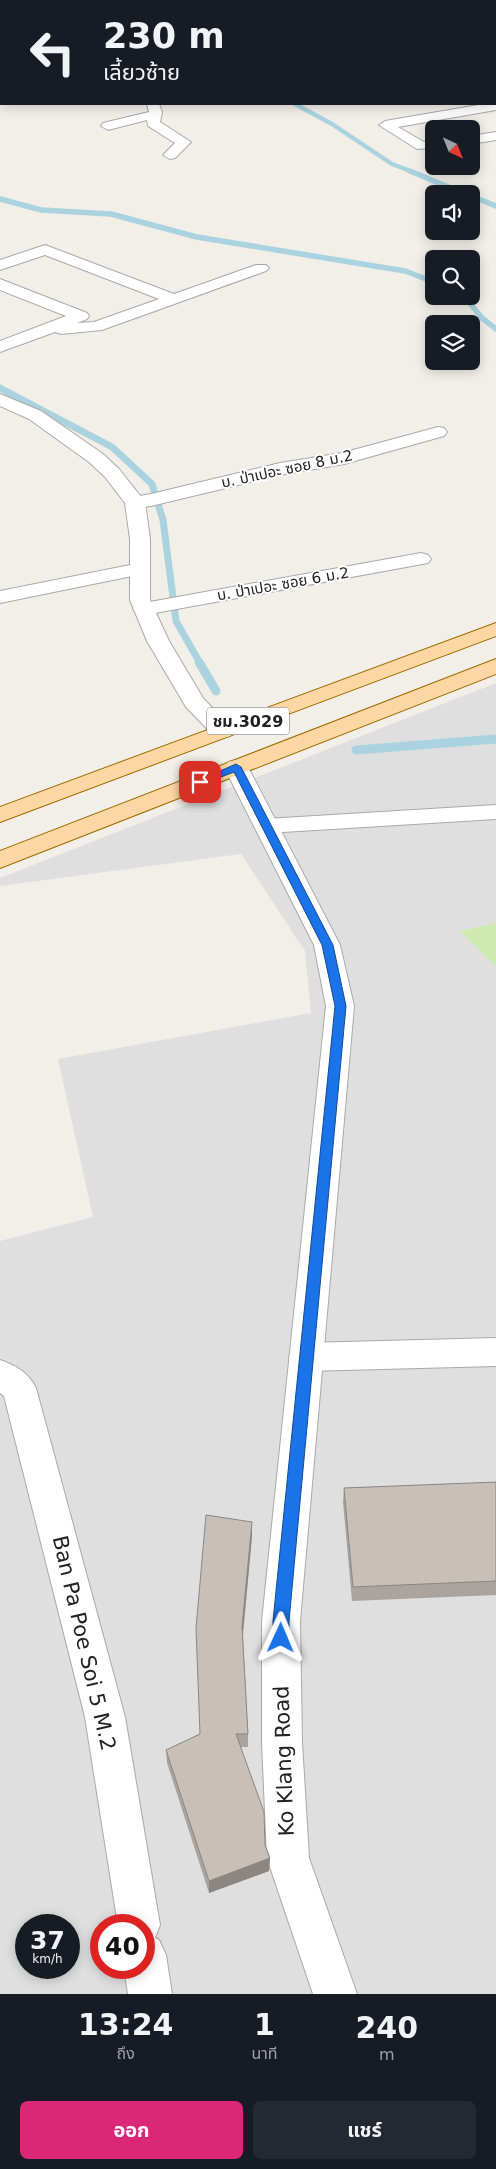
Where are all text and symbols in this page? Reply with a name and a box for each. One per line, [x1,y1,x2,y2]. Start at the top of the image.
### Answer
text: 230 m [103,16,225,56]
icon: left [20,20,85,85]
text: เลี้ยวซ้าย [103,60,180,85]
north arrow [425,120,480,175]
map controls [425,120,480,370]
button: sound [425,185,480,240]
button: search [425,250,480,305]
button: layers [425,315,480,370]
street label: บ. ป่าเปอะ ซอย 8 ม.2 [220,446,354,492]
street label: บ. ป่าเปอะ ซอย 6 ม.2 [215,564,351,604]
road number: ชม.3029 [207,708,289,734]
pin [179,761,221,803]
icon: arrive [186,768,214,796]
street label: Ban Pa Poe Soi 5 M.2 [48,1533,120,1753]
position arrow [254,1611,306,1663]
street label: Ko Klang Road [269,1685,299,1837]
speed limit sign: 40 [90,1914,155,1979]
text: 37 [30,1926,65,1955]
text: km/h [32,1952,63,1966]
text: 13:24 [78,2007,173,2042]
text: 1 [254,2007,275,2042]
text: 240 [355,2010,418,2045]
text: ถึง [117,2044,135,2063]
text: นาที [251,2044,277,2063]
text: m [379,2045,395,2064]
button: ออก [20,2101,243,2159]
button: แชร์ [253,2101,476,2159]

